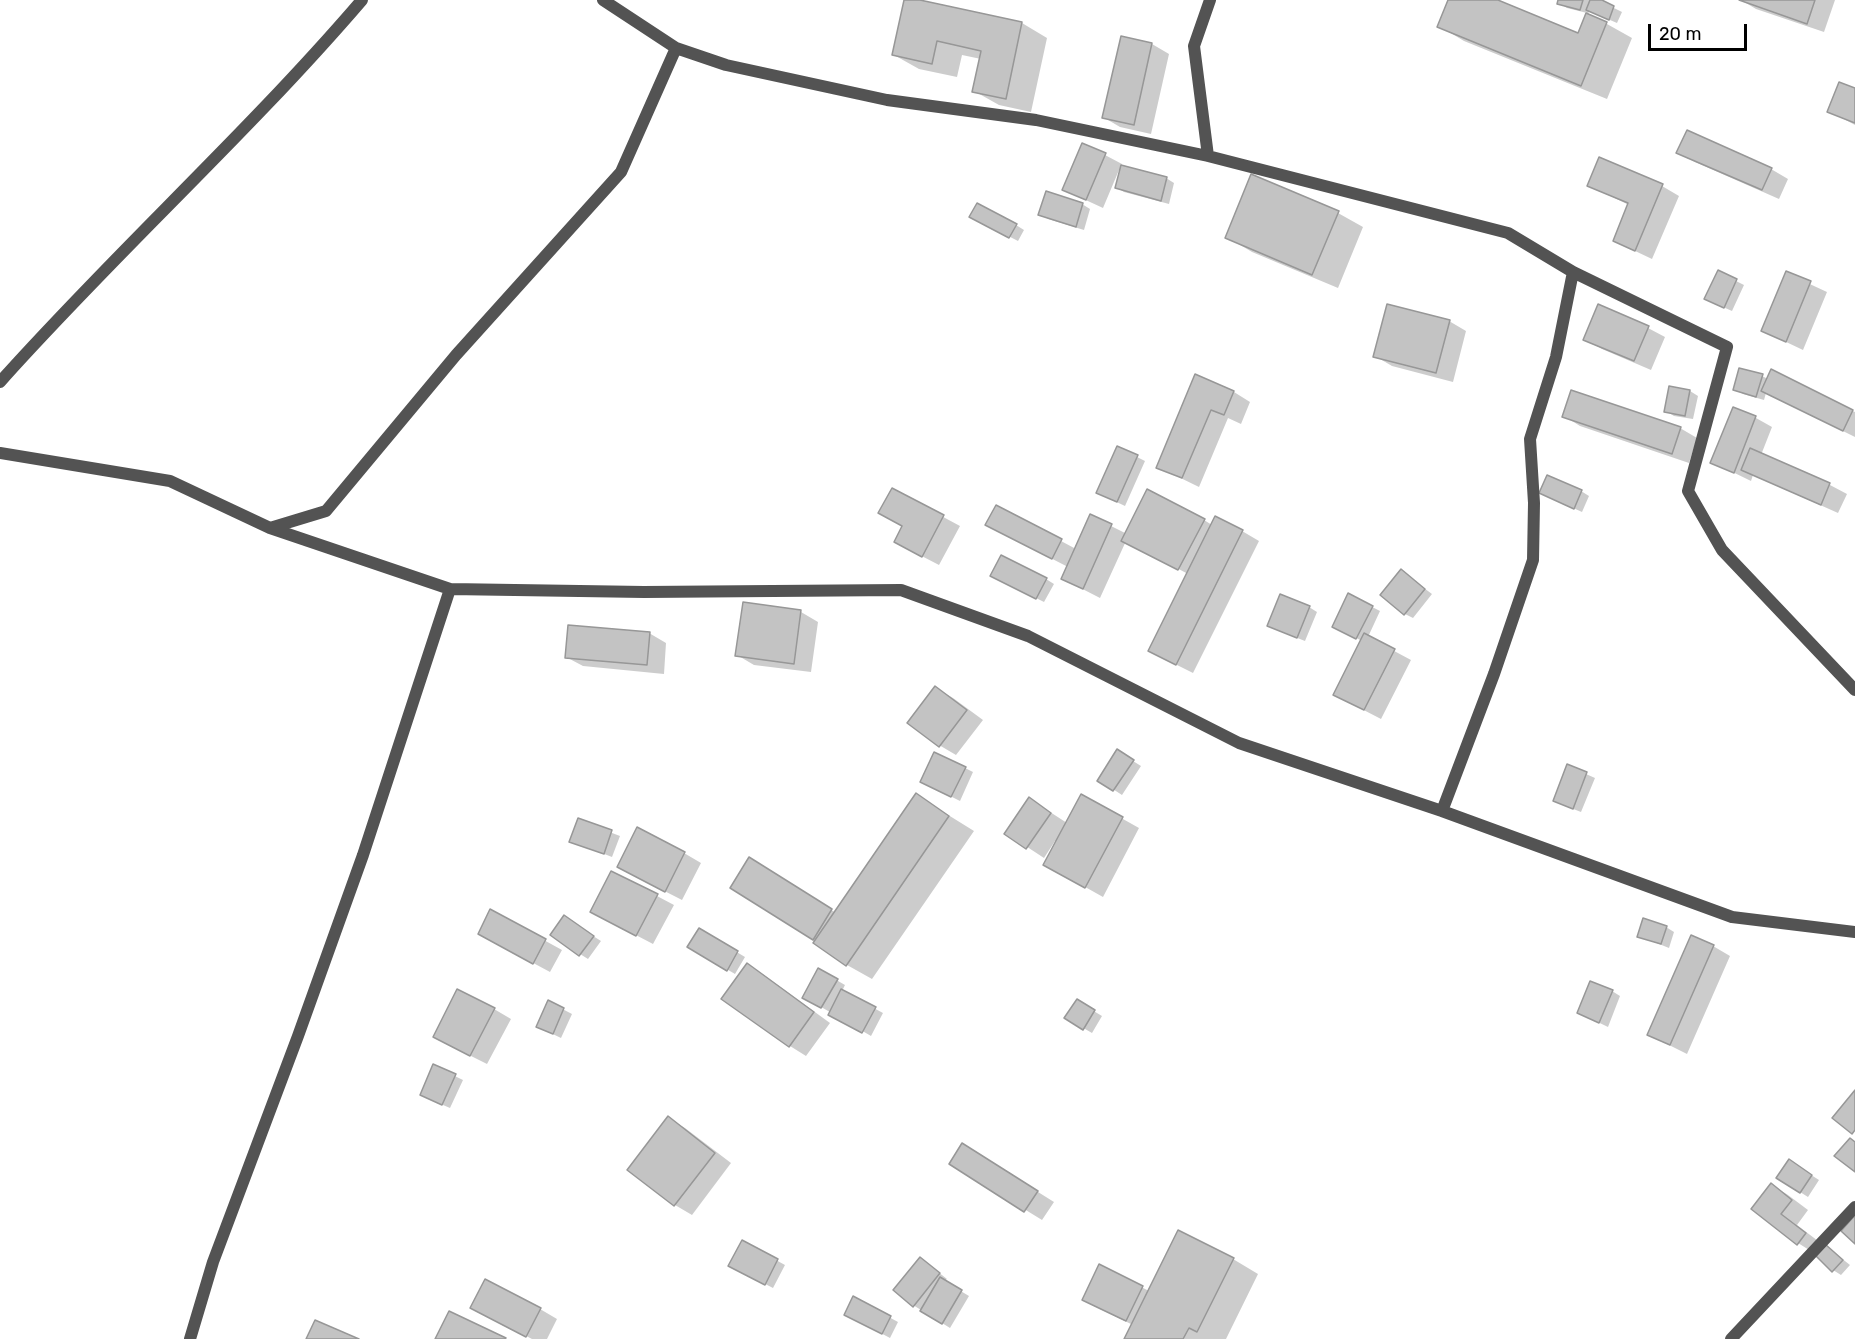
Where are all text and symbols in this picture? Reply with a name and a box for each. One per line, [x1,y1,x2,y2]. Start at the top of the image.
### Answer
scale bar [1651,12,1750,50]
text: 20 m [1659,23,1701,45]

